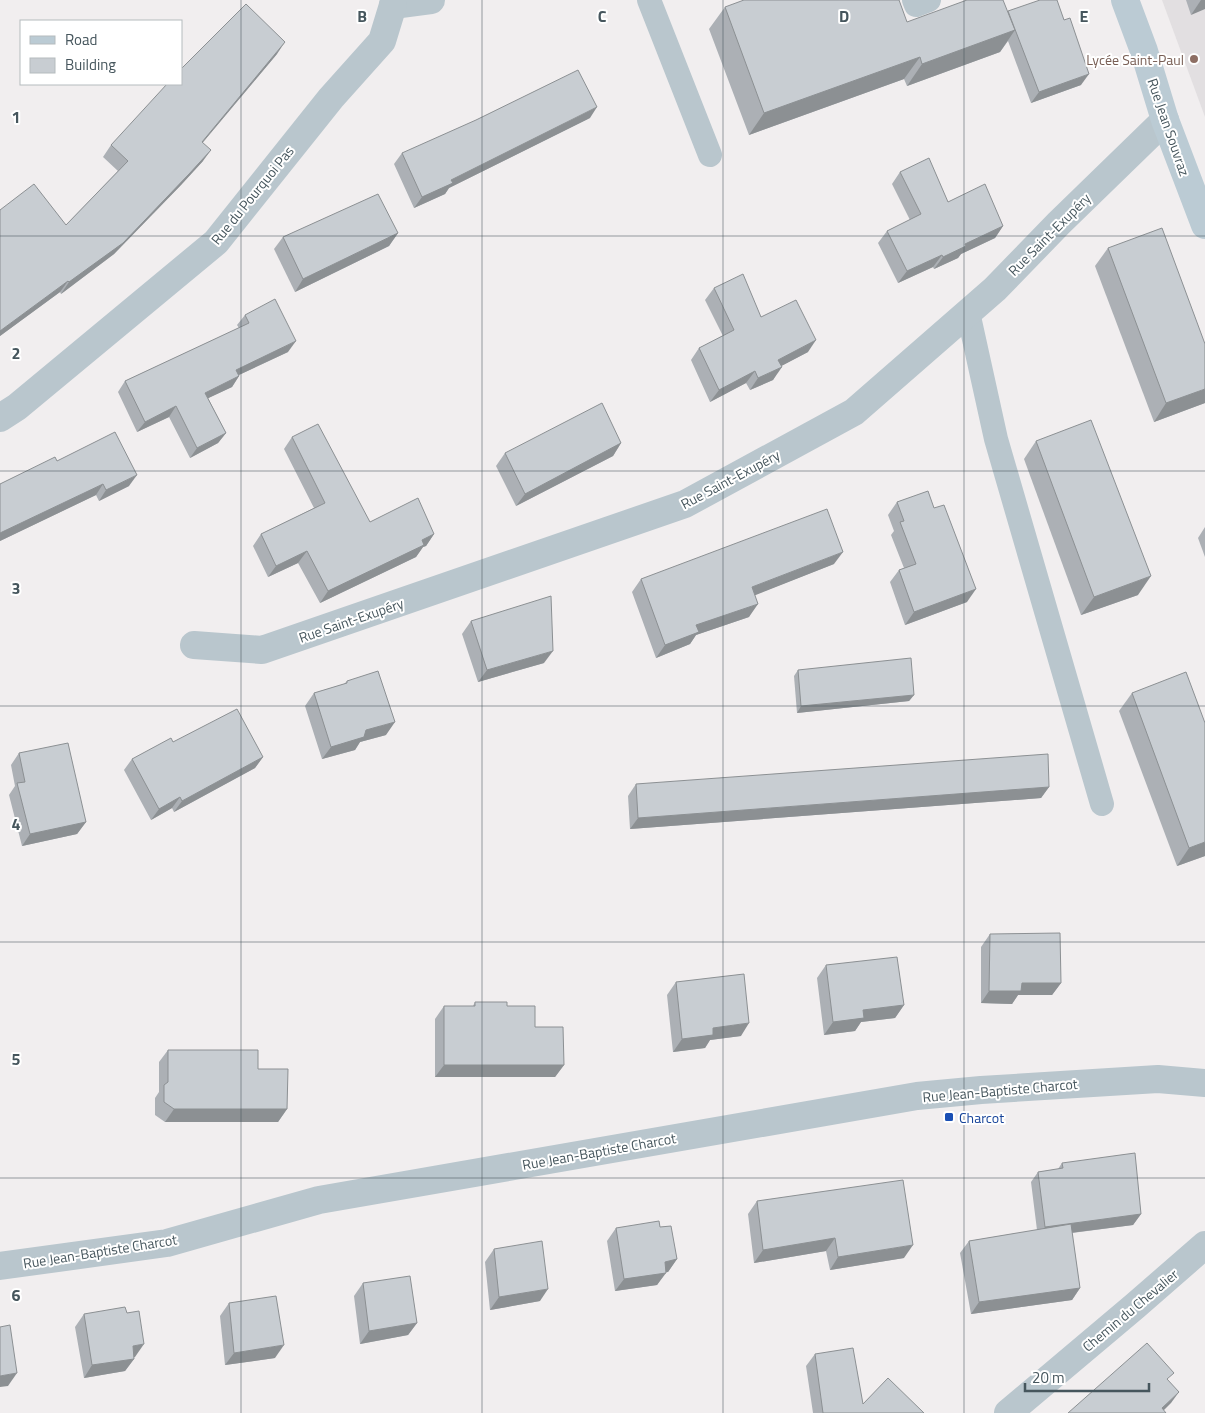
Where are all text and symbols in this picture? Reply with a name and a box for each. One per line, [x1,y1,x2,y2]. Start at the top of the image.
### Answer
text: B [357,4,367,28]
text: C [598,4,607,28]
text: D [839,4,849,28]
text: E [1080,4,1089,28]
legend [20,20,182,85]
text: Road [65,28,97,51]
place label: Lycée Saint-Paul [1086,49,1184,70]
text: Building [65,53,116,76]
marker: Lycée Saint-Paul [1188,53,1200,65]
street label: Rue Jean Souvraz [1142,75,1196,179]
text: 1 [12,105,20,129]
street label: Rue du Pourquoi Pas [205,141,299,249]
street label: Rue Saint-Exupéry [1003,188,1095,280]
text: 2 [12,341,20,365]
street label: Rue Saint-Exupéry [677,444,784,514]
text: 3 [12,576,20,600]
street label: Rue Saint-Exupéry [296,592,406,648]
text: 4 [12,812,21,836]
text: 5 [12,1047,21,1071]
street label: Rue Jean-Baptiste Charcot [922,1073,1078,1107]
place label: Charcot [959,1107,1004,1128]
marker: Charcot [943,1111,955,1123]
street label: Rue Jean-Baptiste Charcot [521,1127,677,1175]
street label: Rue Jean-Baptiste Charcot [22,1228,179,1274]
street label: Chemin du Chevalier [1078,1263,1183,1356]
text: 6 [12,1283,21,1307]
scale bar [1025,1360,1149,1392]
text: 20 m [1032,1366,1065,1389]

